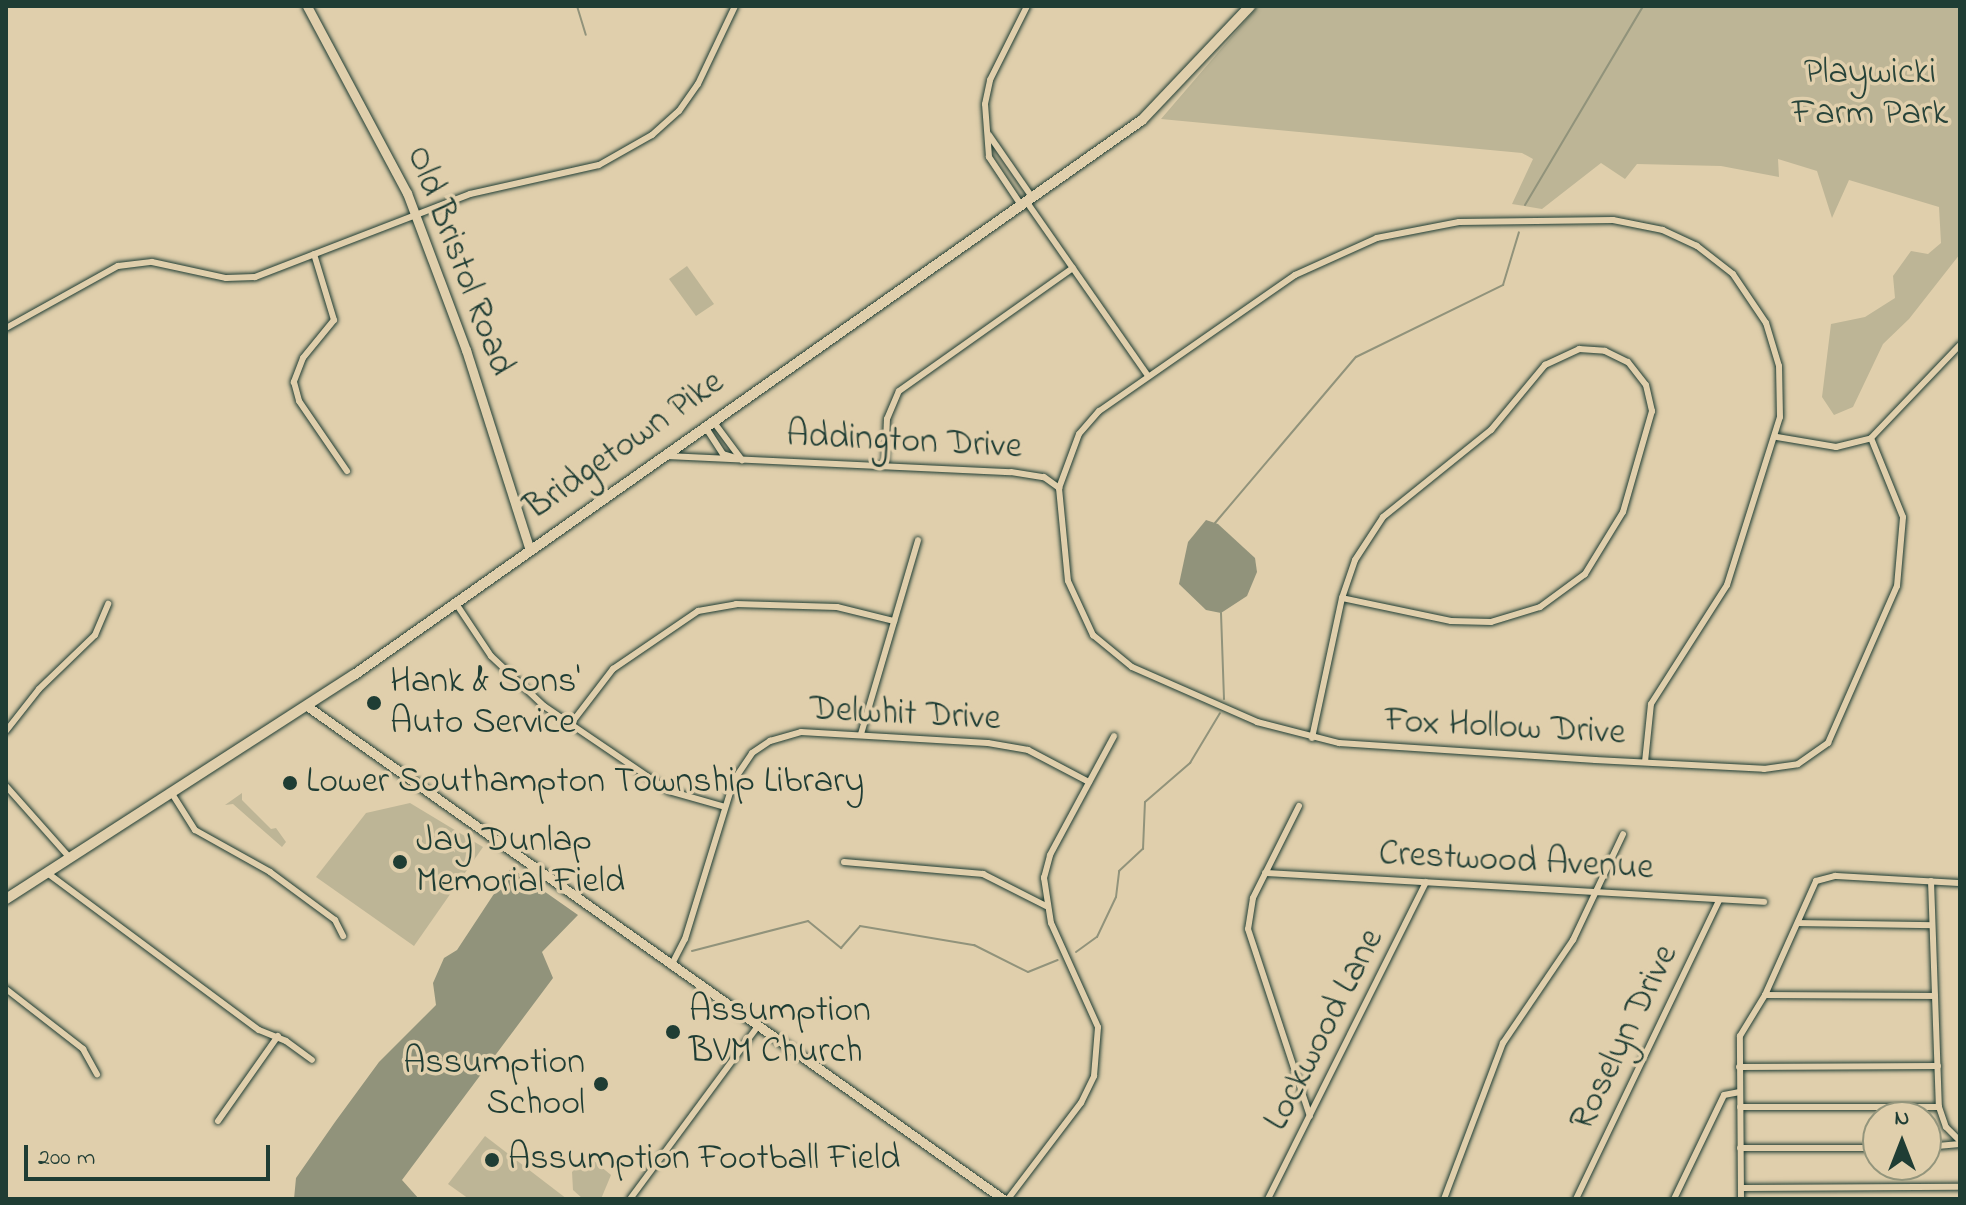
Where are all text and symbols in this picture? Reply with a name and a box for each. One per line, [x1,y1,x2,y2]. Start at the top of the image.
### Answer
park label: Playwicki Farm Park [1792,51,1948,136]
street label: Old Bristol Road [395,140,523,382]
street label: Bridgetown Pike [517,362,733,530]
street label: Addington Drive [785,414,1023,470]
place label: Hank & Sons' Auto Service [390,660,580,745]
street label: Delwhit Drive [808,688,1002,742]
marker: Hank & Sons' Auto Service [365,694,383,712]
street label: Fox Hollow Drive [1383,700,1627,756]
place label: Lower Southampton Township Library [306,761,864,805]
marker: Lower Southampton Township Library [281,774,299,792]
place label: Jay Dunlap Memorial Field [416,819,625,904]
street label: Crestwood Avenue [1378,833,1654,891]
marker: Jay Dunlap Memorial Field [391,853,409,871]
street label: Lockwood Lane [1256,922,1394,1138]
street label: Roselyn Drive [1562,938,1688,1138]
place label: Assumption BVM Church [689,989,871,1074]
marker: Assumption BVM Church [664,1023,682,1041]
place label: Assumption School [403,1041,585,1126]
marker: Assumption School [592,1075,610,1093]
north arrow [1862,1101,1942,1181]
text: N [1895,1103,1909,1135]
scale bar [28,1129,274,1179]
place label: Assumption Football Field [508,1138,900,1182]
text: 200 m [38,1141,95,1176]
marker: Assumption Football Field [483,1151,501,1169]

